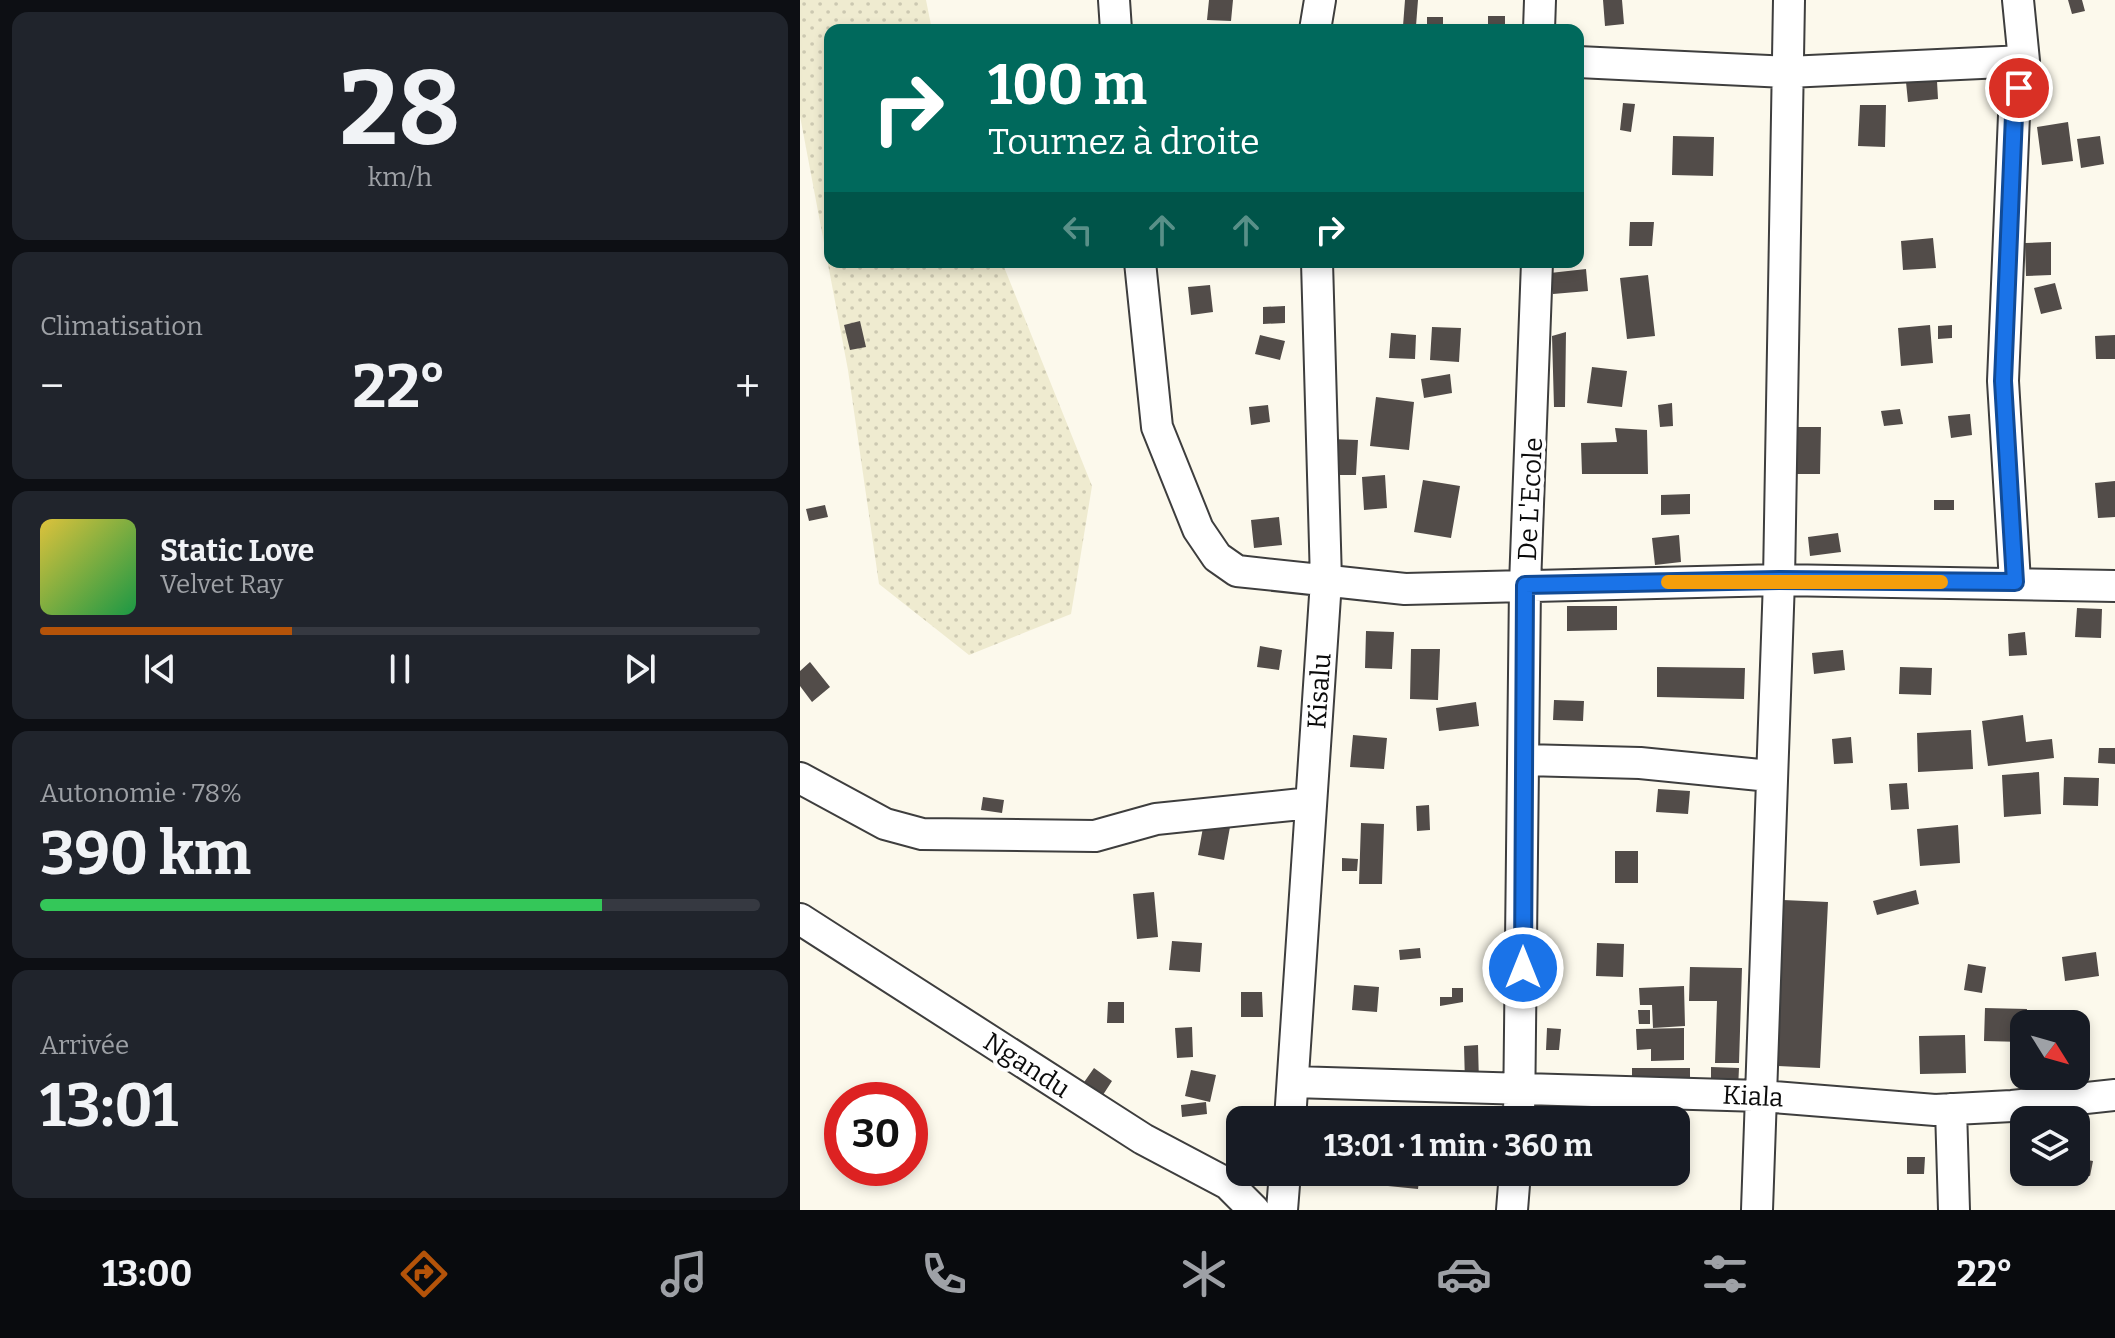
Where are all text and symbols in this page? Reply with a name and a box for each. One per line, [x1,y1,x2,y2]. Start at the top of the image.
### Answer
text: 28 [339,47,461,172]
text: 100 m [988,52,1147,119]
pin [1985,54,2053,122]
icon: right [856,56,960,160]
icon: arrive [1997,66,2041,110]
text: Tournez à droite [988,120,1260,164]
text: km/h [368,162,432,193]
icon: left [1056,208,1100,252]
icon: ahead [1140,208,1184,252]
icon: ahead [1224,208,1268,252]
icon: right [1308,208,1352,252]
text: Climatisation [40,311,203,342]
text: 22° [353,351,447,423]
text: − [40,360,64,413]
text: + [735,360,760,413]
street label: De L'Ecole [1512,436,1549,562]
text: Static Love [160,533,314,569]
text: Velvet Ray [160,569,283,600]
icon: previous [138,647,182,691]
icon: pause [378,647,422,691]
icon: next [618,647,662,691]
street label: Kisalu [1301,652,1338,730]
text: Autonomie · 78% [40,778,242,809]
text: 390 km [40,818,251,890]
position arrow [1481,926,1565,1010]
north arrow [2010,1010,2090,1090]
map controls [2010,1010,2090,1186]
street label: Ngandu [978,1026,1076,1105]
text: Arrivée [40,1030,129,1061]
text: 13:01 [40,1070,178,1142]
street label: Kiala [1722,1079,1784,1114]
speed limit sign: 30 [824,1082,928,1186]
button: layers [2010,1106,2090,1186]
text: 13:01 · 1 min · 360 m [1324,1128,1592,1164]
icon: directions [396,1246,452,1302]
icon: music [656,1246,712,1302]
icon: phone [916,1246,972,1302]
icon: climate [1176,1246,1232,1302]
icon: car [1436,1246,1492,1302]
icon: filters [1697,1246,1753,1302]
text: 13:00 [102,1252,192,1296]
text: 22° [1957,1252,2013,1296]

